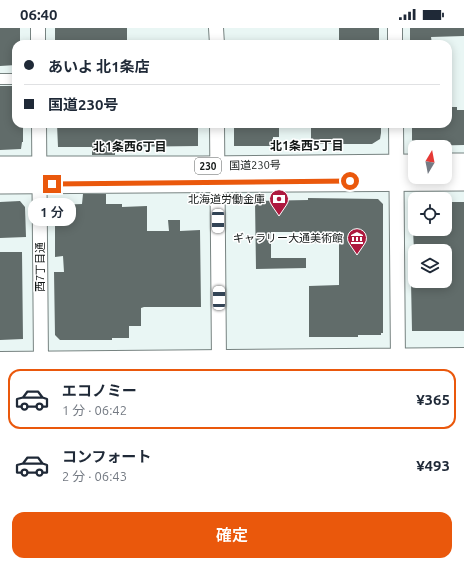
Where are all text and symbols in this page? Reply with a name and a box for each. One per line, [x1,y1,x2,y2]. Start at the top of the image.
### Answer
text: 06:40 [20,6,58,23]
text: あいよ 北1条店 [48,58,150,75]
text: 国道230号 [48,96,118,113]
district label: 北1条西5丁目 [270,139,344,152]
district label: 北1条西6丁目 [93,140,167,153]
north arrow [408,140,452,184]
map controls [408,140,452,288]
road number: 230 [195,158,221,174]
street label: 国道230号 [229,159,281,171]
route start [341,172,359,190]
route end [43,175,61,193]
bank icon: 北海道労働金庫 [268,188,290,216]
button: locate [408,192,452,236]
place label: 北海道労働金庫 [188,193,265,205]
callout: 1 分 [28,198,76,226]
text: 1 分 [40,205,64,219]
car [212,209,224,233]
museum icon: ギャラリー大通美術館 [346,227,368,255]
place label: ギャラリー大通美術館 [233,232,343,244]
street label: 西7丁目通 [34,242,46,292]
button: layers [408,244,452,288]
car [213,286,225,310]
icon: car [14,381,50,417]
text: エコノミー [62,382,137,399]
text: ¥365 [416,391,450,408]
text: 1 分 · 06:42 [62,403,127,417]
icon: car [14,447,50,483]
text: コンフォート [62,448,152,465]
text: ¥493 [416,457,450,474]
text: 2 分 · 06:43 [62,469,127,483]
button: 確定 [12,512,452,558]

